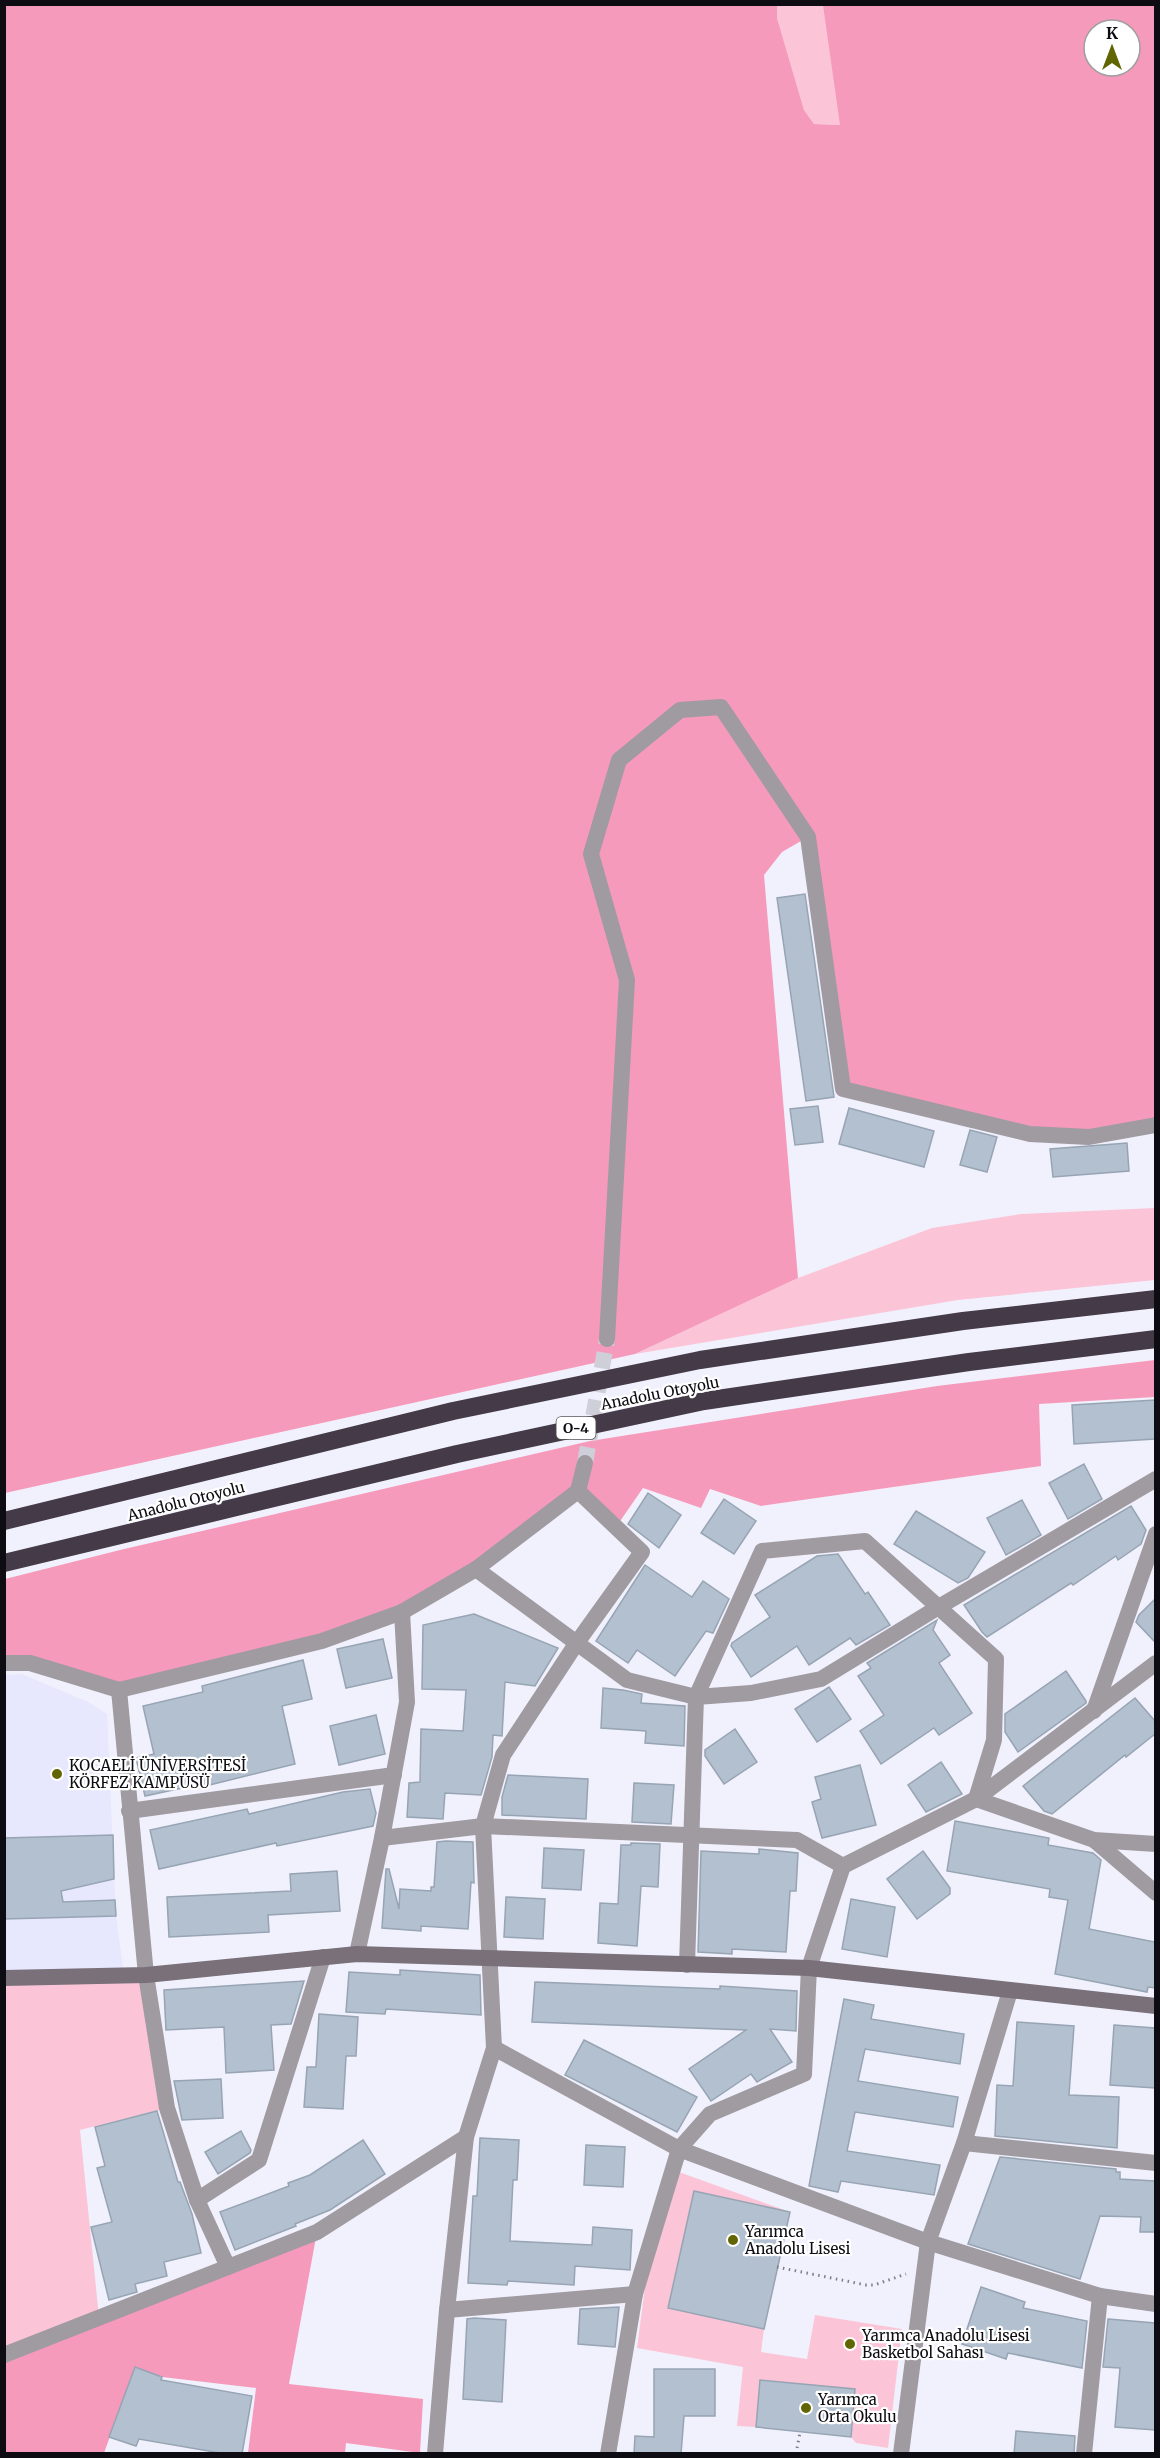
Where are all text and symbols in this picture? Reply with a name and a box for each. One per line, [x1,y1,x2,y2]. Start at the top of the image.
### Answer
north arrow [1082,18,1142,78]
text: K [1106,23,1118,43]
street label: Anadolu Otoyolu [598,1372,721,1414]
road number: O-4 [556,1417,596,1439]
street label: Anadolu Otoyolu [124,1477,247,1525]
place label: KOCAELİ ÜNİVERSİTESİ KÖRFEZ KAMPÜSÜ [69,1755,246,1792]
marker: KOCAELİ ÜNİVERSİTESİ KÖRFEZ KAMPÜSÜ [50,1767,64,1781]
place label: Yarımca Anadolu Lisesi [744,2222,851,2258]
marker: Yarımca Anadolu Lisesi [726,2233,740,2247]
place label: Yarımca Anadolu Lisesi Basketbol Sahası [861,2326,1030,2362]
marker: Yarımca Anadolu Lisesi Basketbol Sahası [843,2337,857,2351]
place label: Yarımca Orta Okulu [817,2390,897,2426]
marker: Yarımca Orta Okulu [799,2401,813,2415]

